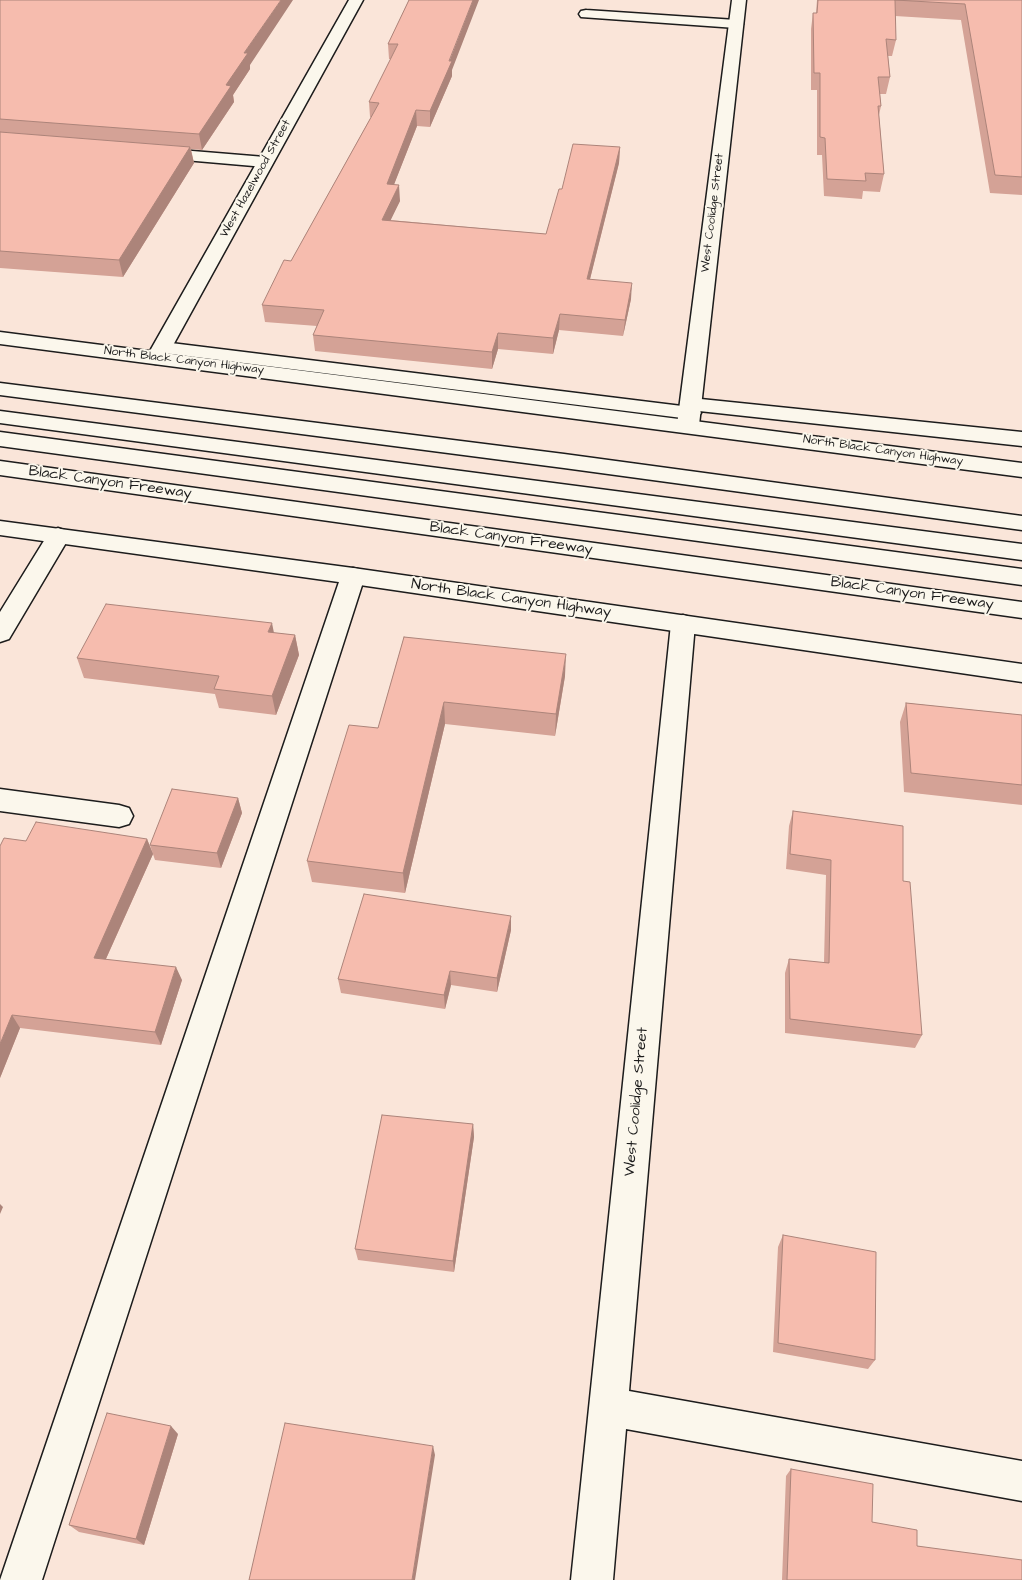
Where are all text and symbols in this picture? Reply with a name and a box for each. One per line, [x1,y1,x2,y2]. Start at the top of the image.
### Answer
street label: West Hazelwood Street [218,118,294,240]
street label: West Coolidge Street [699,153,727,273]
street label: North Black Canyon Highway [103,344,265,378]
street label: North Black Canyon Highway [802,433,964,469]
street label: Black Canyon Freeway [27,463,193,503]
street label: Black Canyon Freeway [428,519,594,559]
street label: Black Canyon Freeway [829,574,995,614]
street label: North Black Canyon Highway [410,576,612,622]
street label: West Coolidge Street [622,1027,652,1177]

